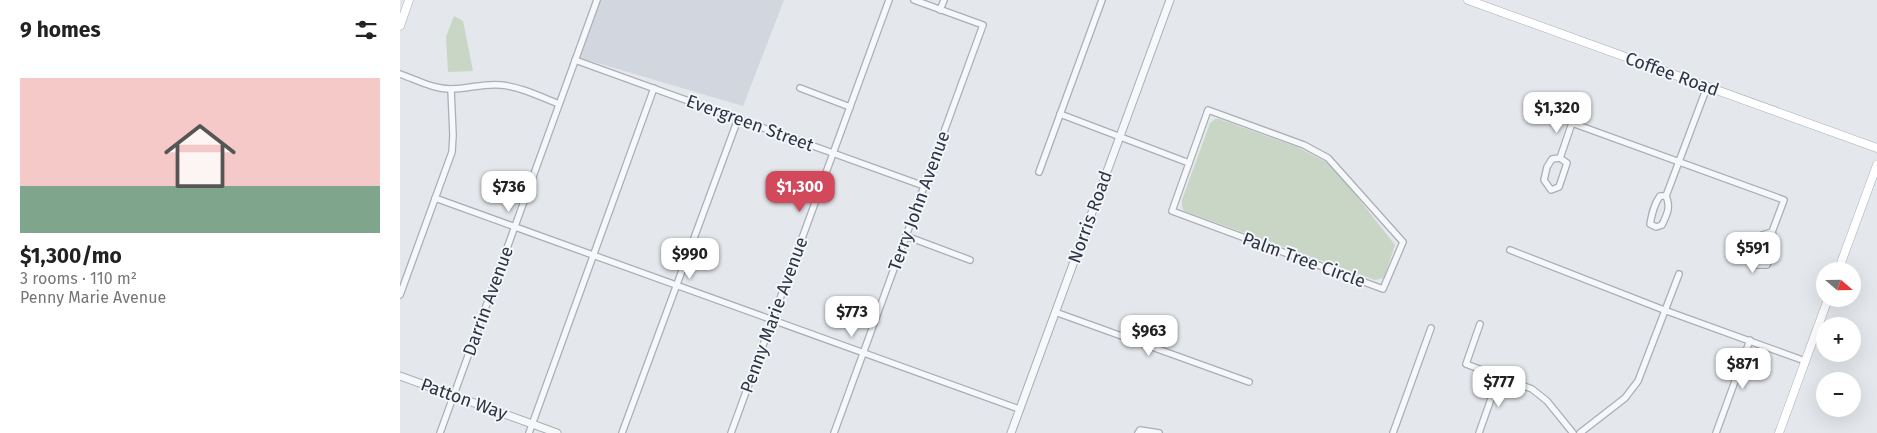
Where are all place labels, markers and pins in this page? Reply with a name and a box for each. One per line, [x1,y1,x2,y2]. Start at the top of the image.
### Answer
pin: $1,320 [1516,92,1598,134]
pin: $736 [479,170,539,213]
pin: $1,300 [759,170,841,213]
pin: $591 [1723,232,1783,274]
pin: $990 [660,238,720,280]
pin: $773 [822,296,882,338]
pin: $963 [1119,314,1179,357]
pin: $871 [1713,348,1773,390]
pin: $777 [1469,366,1529,408]

